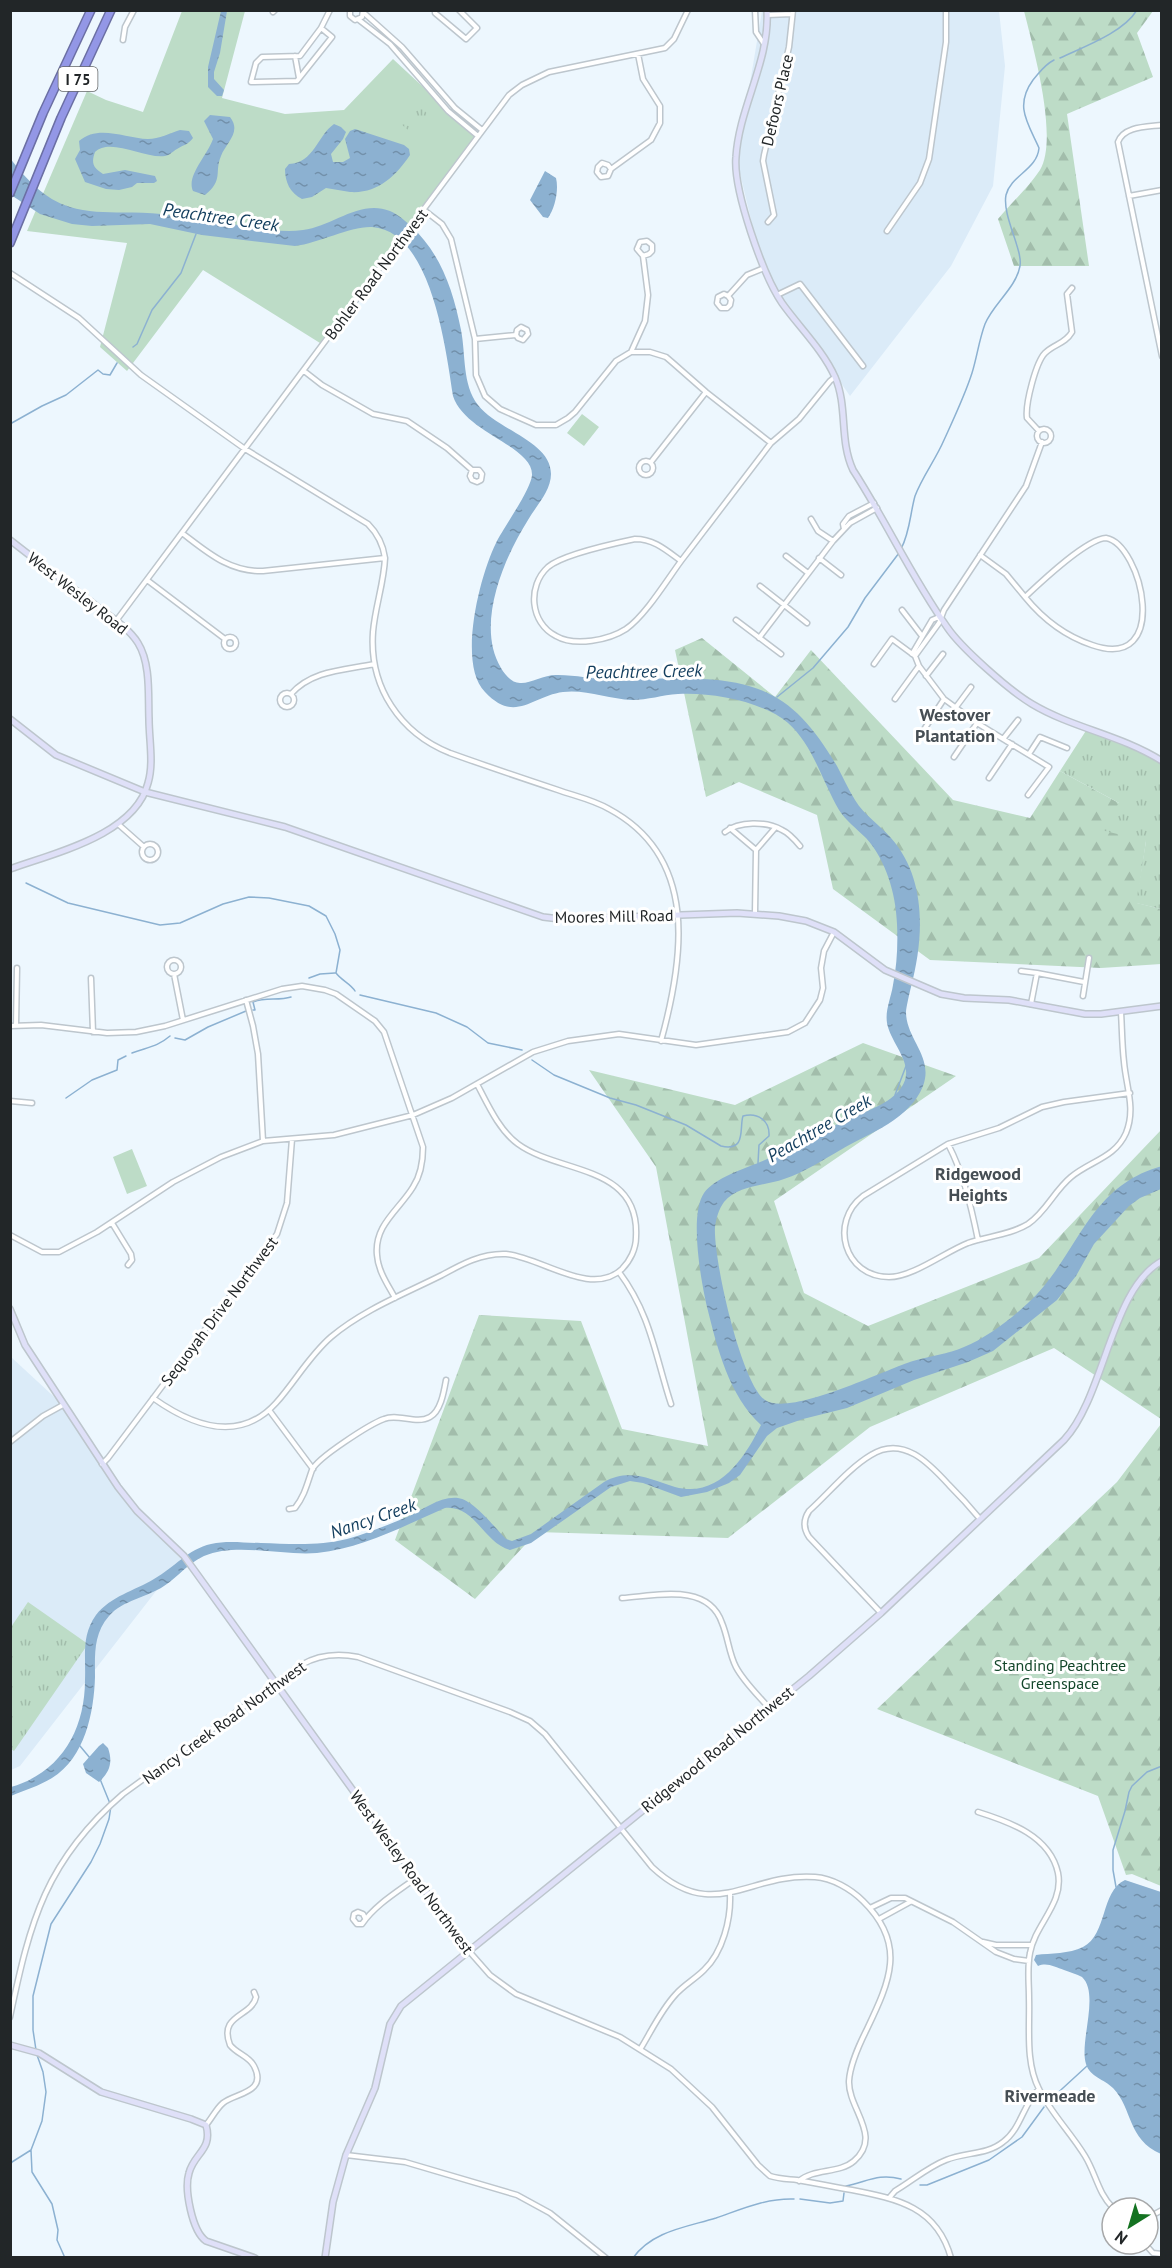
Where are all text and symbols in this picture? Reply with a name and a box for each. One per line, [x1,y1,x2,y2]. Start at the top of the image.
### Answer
street label: Defoors Place [757,52,797,148]
road number: I 75 [58,67,98,91]
water label: Peachtree Creek [162,197,281,237]
street label: Bohler Road Northwest [320,204,432,343]
street label: West Wesley Road [24,548,132,638]
water label: Peachtree Creek [586,658,703,684]
district label: Westover Plantation [915,703,995,747]
street label: Moores Mill Road [554,905,674,927]
water label: Peachtree Creek [763,1088,876,1167]
district label: Ridgewood Heights [935,1162,1021,1206]
street label: Sequoyah Drive Northwest [156,1232,282,1390]
water label: Nancy Creek [327,1492,420,1543]
park label: Standing Peachtree Greenspace [994,1655,1126,1693]
street label: Nancy Creek Road Northwest [138,1656,310,1788]
street label: Ridgewood Road Northwest [637,1681,798,1817]
street label: West Wesley Road Northwest [346,1786,478,1958]
district label: Rivermeade [1004,2084,1096,2107]
north arrow [1100,2196,1160,2256]
text: N [1111,2227,1131,2249]

